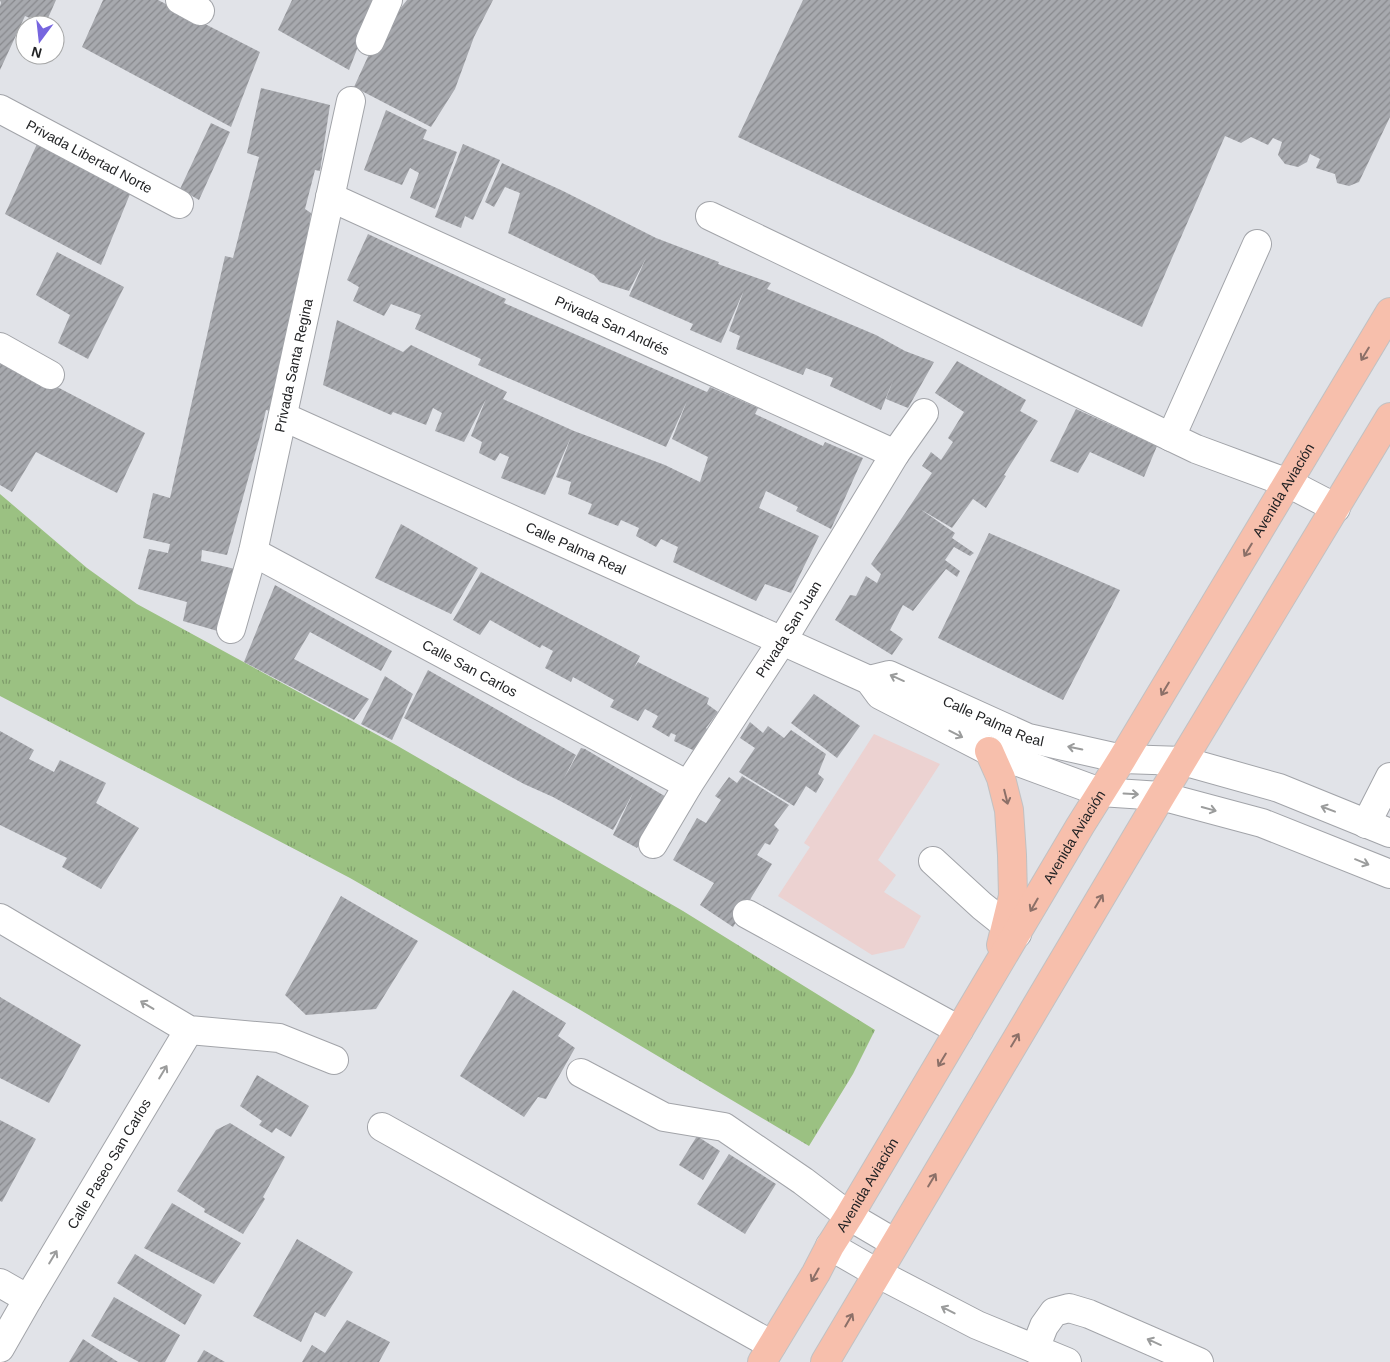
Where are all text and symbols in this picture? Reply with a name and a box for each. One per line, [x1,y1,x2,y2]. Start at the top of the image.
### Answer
north arrow [15,15,65,65]
text: N [30,44,44,62]
street label: Privada Libertad Norte [24,116,155,196]
street label: Privada San Andrés [552,292,672,358]
street label: Privada Santa Regina [271,297,316,434]
one-way arrow [1360,347,1370,361]
street label: Avenida Aviación [1249,440,1317,540]
street label: Calle Palma Real [523,519,629,578]
one-way arrow [1243,542,1253,556]
street label: Privada San Juan [752,578,824,680]
street label: Calle San Carlos [420,636,520,700]
one-way arrow [890,673,905,683]
one-way arrow [1159,682,1169,696]
street label: Calle Palma Real [941,693,1045,749]
one-way arrow [948,730,963,739]
one-way arrow [1067,743,1083,753]
street label: Avenida Aviación [1040,787,1108,886]
one-way arrow [1002,789,1011,805]
one-way arrow [1123,790,1139,799]
one-way arrow [1200,804,1216,814]
one-way arrow [1321,804,1337,813]
one-way arrow [1354,859,1369,868]
one-way arrow [1094,894,1104,908]
one-way arrow [1028,898,1038,912]
one-way arrow [139,1000,154,1010]
one-way arrow [1011,1034,1021,1048]
one-way arrow [936,1052,946,1066]
one-way arrow [159,1066,169,1080]
street label: Calle Paseo San Carlos [64,1096,154,1232]
street label: Avenida Aviación [833,1135,901,1235]
one-way arrow [928,1173,938,1188]
one-way arrow [48,1250,58,1264]
one-way arrow [809,1267,819,1282]
one-way arrow [940,1305,955,1315]
one-way arrow [845,1313,855,1327]
one-way arrow [1147,1337,1162,1347]

